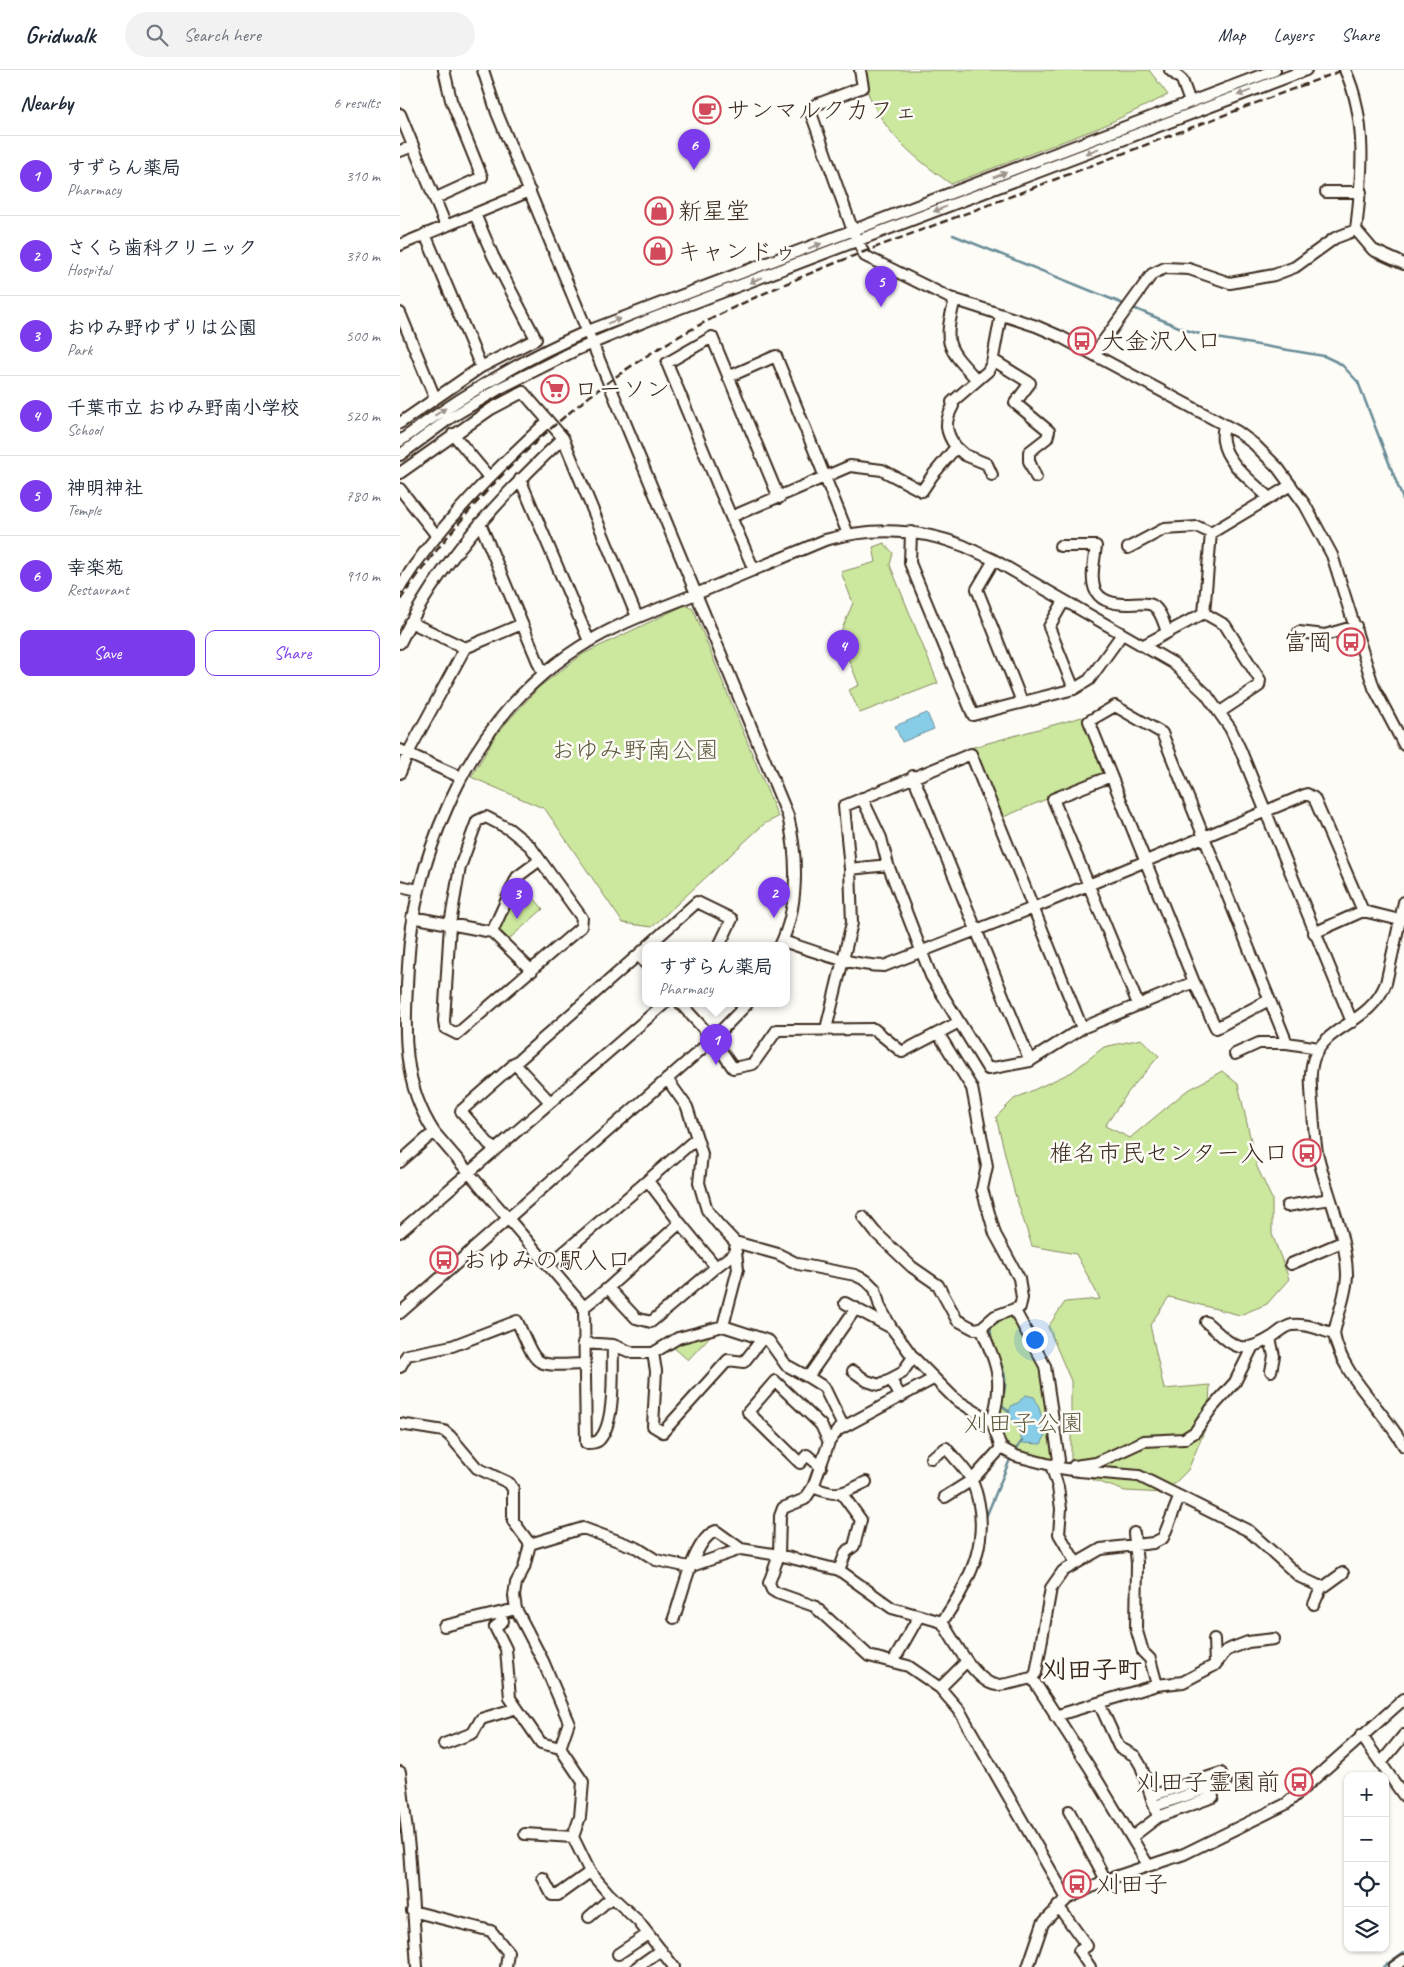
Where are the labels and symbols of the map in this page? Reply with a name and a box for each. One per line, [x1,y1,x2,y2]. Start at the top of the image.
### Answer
one-way arrow [1236,89,1251,97]
cafe icon: サンマルクカフェ [692,95,722,125]
place label: サンマルクカフェ [726,95,918,125]
pin: 6 [678,129,710,170]
one-way arrow [1084,147,1099,155]
one-way arrow [993,171,1008,179]
shop icon: 新星堂 [644,196,674,226]
place label: 新星堂 [678,196,750,226]
one-way arrow [932,205,947,213]
shop icon: キャンドゥ [643,236,673,266]
place label: キャンドゥ [677,236,797,266]
one-way arrow [808,241,823,249]
pin: 5 [865,266,897,307]
one-way arrow [748,276,763,284]
one-way arrow [607,317,622,325]
bus stop icon: 大金沢入口 [1067,326,1097,356]
place label: 大金沢入口 [1101,326,1221,356]
supermarket icon: ローソン [540,374,570,404]
place label: ローソン [574,374,670,404]
one-way arrow [433,407,446,417]
place label: 富岡 [1284,627,1332,657]
bus stop icon: 富岡 [1336,627,1366,657]
pin: 4 [827,630,859,671]
park label: おゆみ野南公園 [551,735,719,765]
pin: 2 [758,877,790,918]
pin: 3 [501,878,533,919]
pin: 1 [700,1024,732,1065]
place label: 椎名市民センター入口 [1049,1138,1288,1168]
bus stop icon: 椎名市民センター入口 [1292,1138,1322,1168]
bus stop icon: おゆみの駅入口 [429,1245,459,1275]
place label: おゆみの駅入口 [463,1245,631,1275]
your location [1022,1327,1048,1353]
park label: 刈田子公園 [964,1408,1084,1438]
district label: 刈田子町 [1042,1654,1142,1686]
place label: 刈田子霊園前 [1136,1767,1280,1797]
bus stop icon: 刈田子霊園前 [1284,1767,1314,1797]
bus stop icon: 刈田子 [1062,1869,1092,1899]
place label: 刈田子 [1096,1869,1168,1899]

